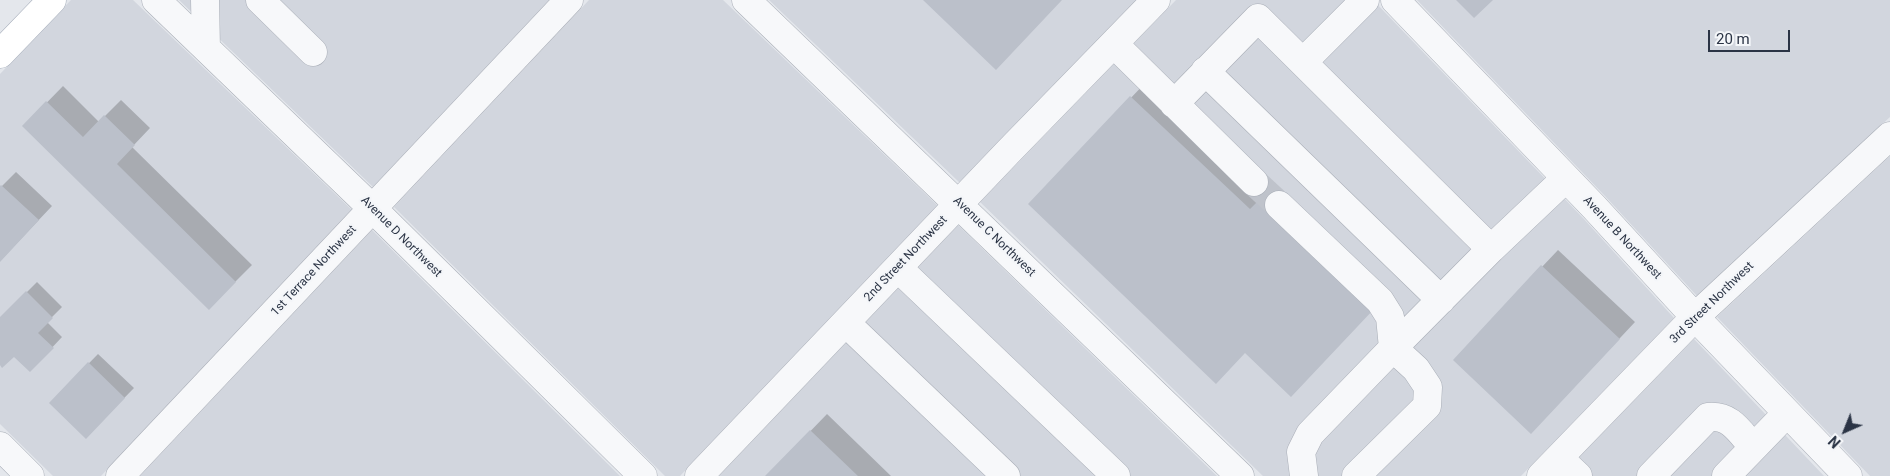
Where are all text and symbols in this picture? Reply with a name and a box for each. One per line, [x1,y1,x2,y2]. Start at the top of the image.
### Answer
scale bar [1710,20,1792,52]
text: 20 m [1716,30,1750,48]
street label: Avenue D Northwest [357,193,445,281]
street label: Avenue B Northwest [1580,193,1664,283]
street label: Avenue C Northwest [950,194,1038,280]
street label: 2nd Street Northwest [861,213,951,305]
street label: 1st Terrace Northwest [268,223,360,319]
street label: 3rd Street Northwest [1667,259,1757,347]
north arrow [1820,406,1870,456]
text: N [1825,433,1844,451]

